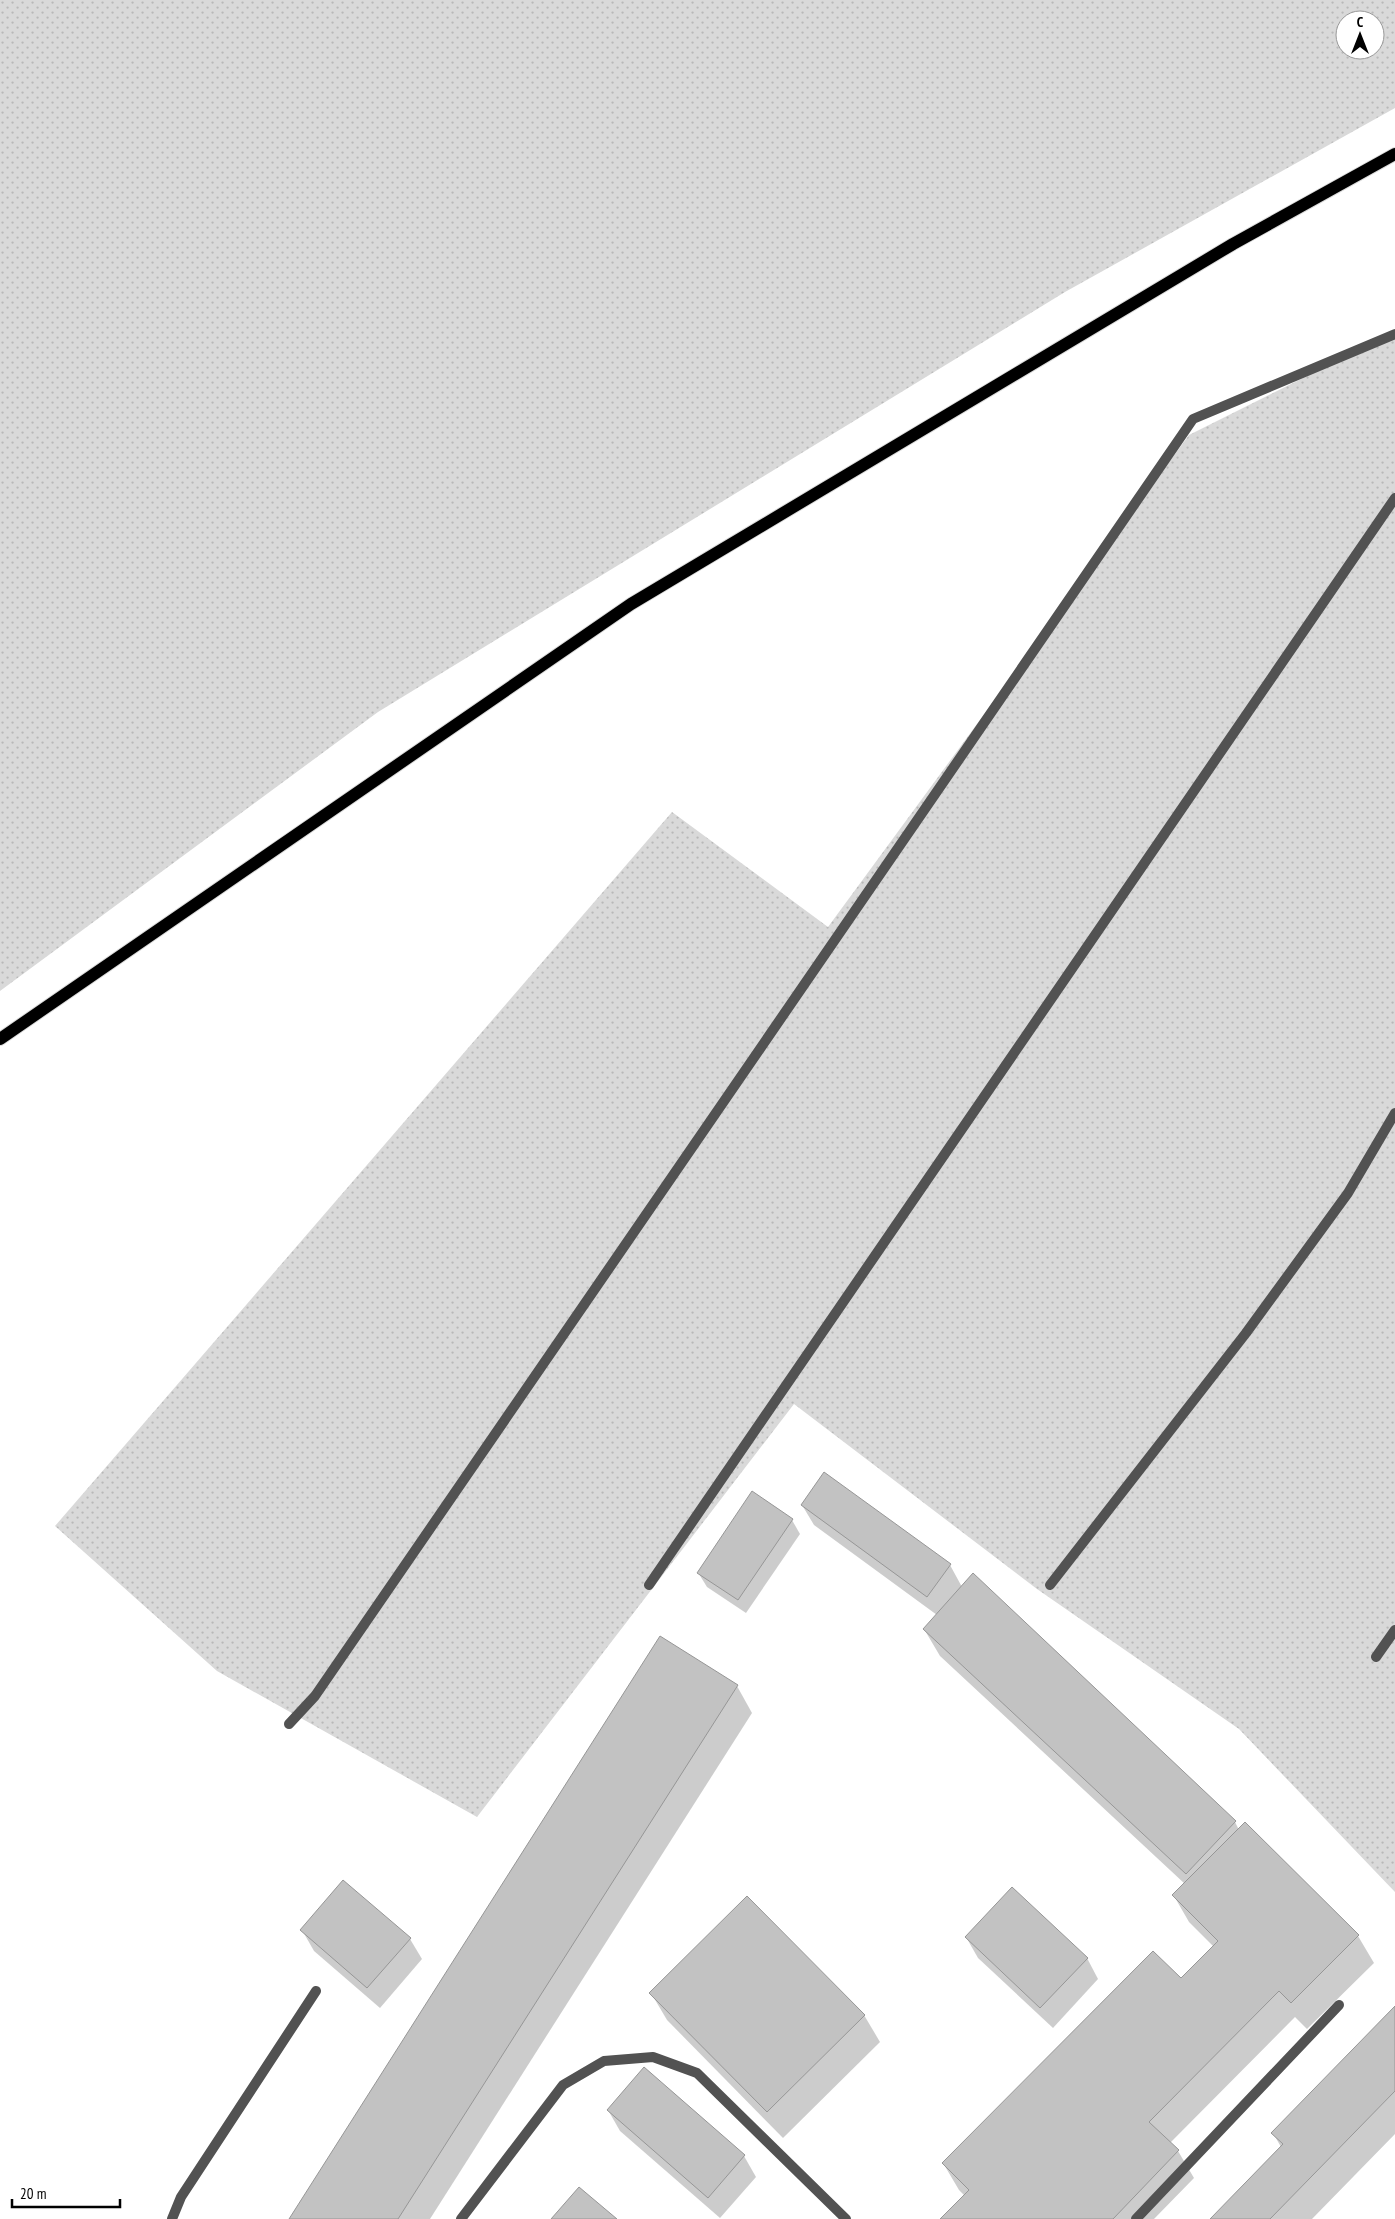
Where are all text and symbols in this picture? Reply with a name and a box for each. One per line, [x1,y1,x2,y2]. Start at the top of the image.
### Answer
north arrow [1335,10,1385,60]
text: С [1357,13,1364,31]
scale bar [12,2176,120,2208]
text: 20 m [20,2184,46,2203]

